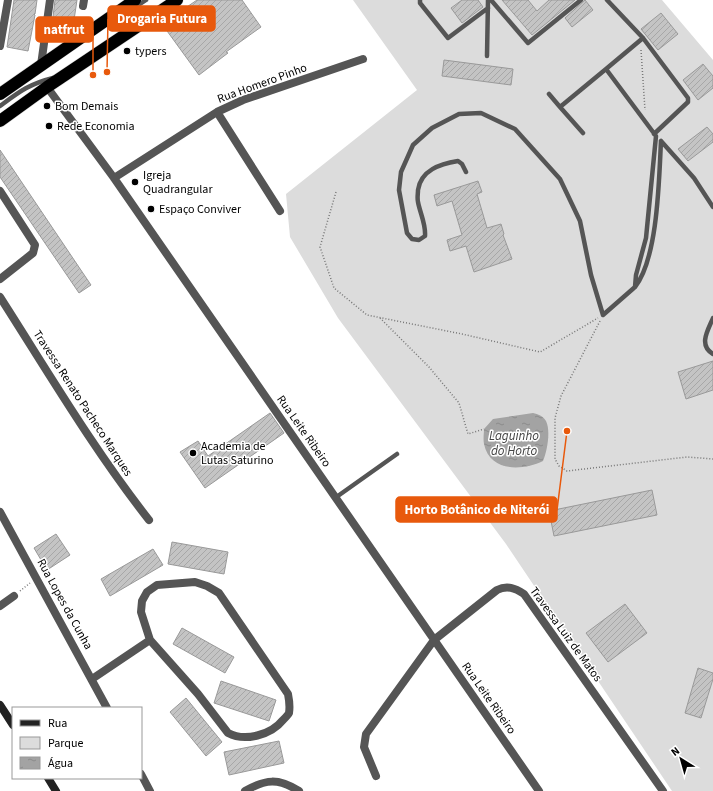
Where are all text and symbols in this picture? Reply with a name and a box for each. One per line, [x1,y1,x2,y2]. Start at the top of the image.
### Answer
callout: Drogaria Futura [108,6,215,31]
text: Drogaria Futura [117,10,207,28]
callout: natfrut [36,17,93,42]
text: natfrut [44,21,84,39]
place label: typers [135,43,166,60]
marker: typers [122,46,132,56]
street label: Rua Homero Pinho [215,59,309,108]
place label: Bom Demais [55,98,118,115]
marker: Bom Demais [42,101,52,111]
place label: Rede Economia [57,118,135,135]
marker: Rede Economia [44,121,54,131]
place label: Igreja Quadrangular [143,167,213,198]
marker: Igreja Quadrangular [130,177,140,187]
place label: Espaço Conviver [159,201,242,218]
marker: Espaço Conviver [146,204,156,214]
street label: Travessa Renato Pacheco Marques [29,327,136,480]
street label: Rua Leite Ribeiro [272,392,335,471]
water label: Laguinho do Horto [489,427,539,460]
place label: Academia de Lutas Saturino [201,438,274,469]
marker: Academia de Lutas Saturino [188,448,198,458]
callout: Horto Botânico de Niterói [396,497,557,522]
text: Horto Botânico de Niterói [405,501,549,519]
street label: Rua Lopes da Cunha [33,556,97,653]
street label: Travessa Luiz de Matos [525,583,606,685]
street label: Rua Leite Ribeiro [457,659,520,738]
legend [12,707,142,779]
text: Rua [48,715,67,732]
text: Parque [48,735,84,752]
north arrow [661,739,701,779]
text: N [668,743,683,760]
text: Água [48,755,73,772]

